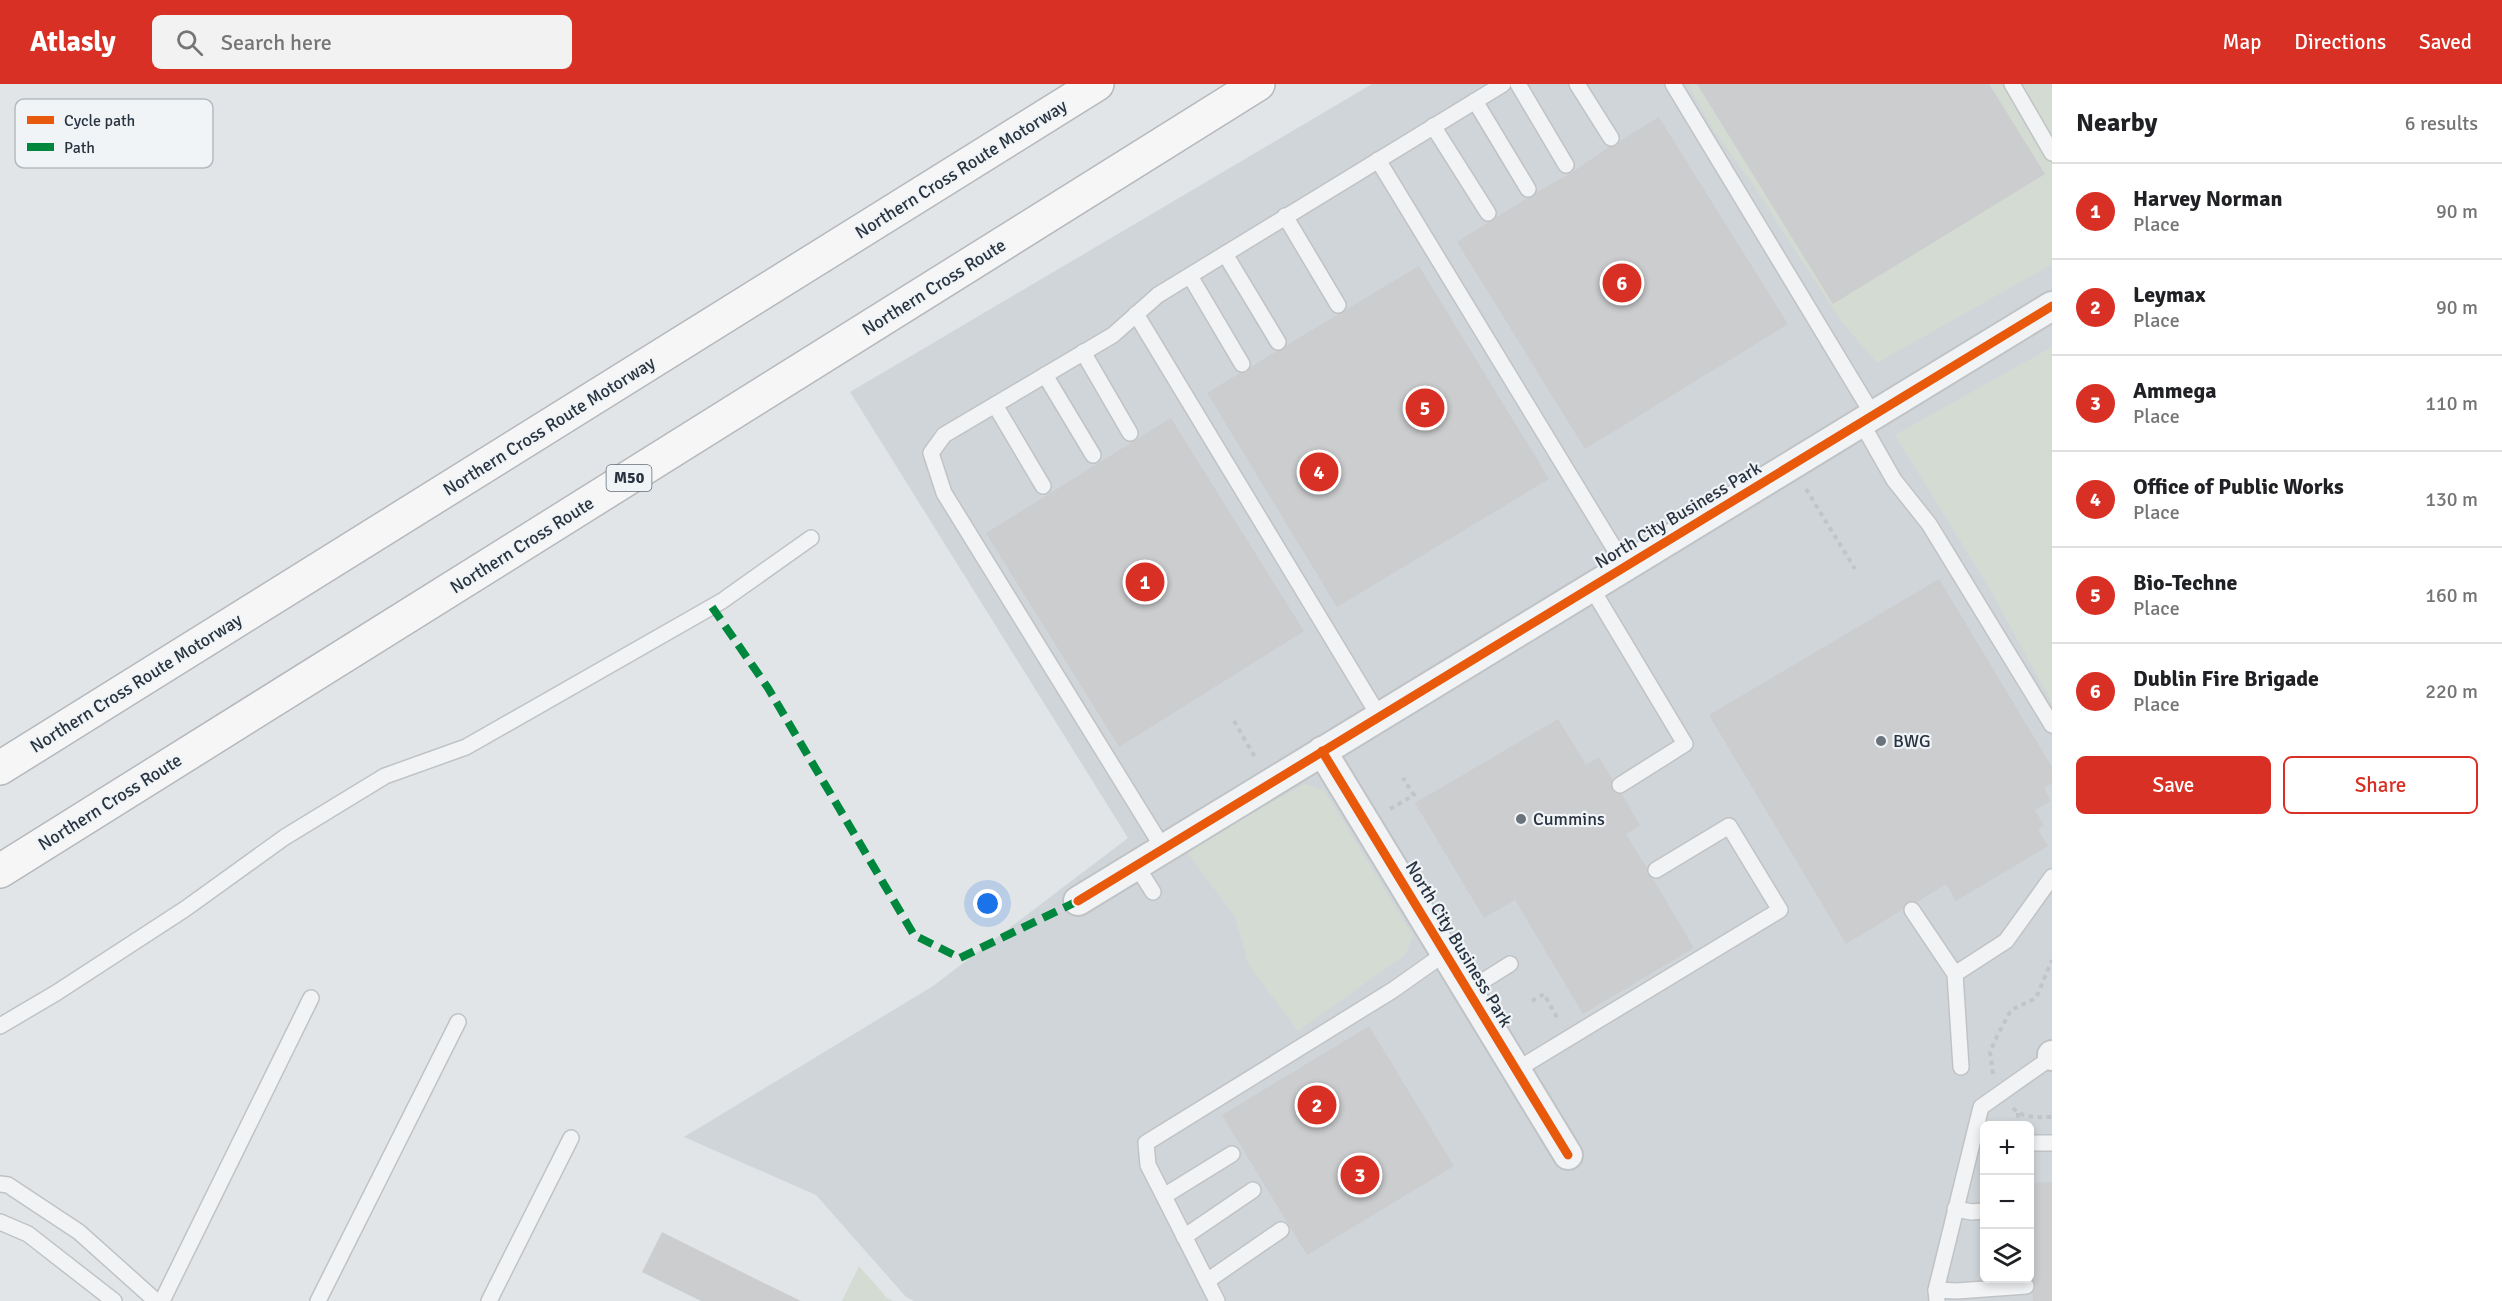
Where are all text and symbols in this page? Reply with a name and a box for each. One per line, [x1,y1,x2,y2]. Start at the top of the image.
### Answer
search box [152,15,572,69]
text: Atlasly [30,25,116,59]
icon: search [173,26,206,59]
text: Search here [221,29,332,56]
text: Map [2223,29,2261,55]
text: Directions [2294,29,2386,55]
text: Saved [2419,29,2472,55]
street label: Northern Cross Route Motorway [851,94,1071,243]
legend [15,99,213,168]
text: Nearby [2076,107,2157,139]
text: Cycle path [64,111,135,131]
text: 6 results [2405,111,2478,136]
text: Path [64,138,95,158]
text: Harvey Norman [2133,185,2282,212]
text: 1 [2090,199,2101,224]
text: 90 m [2436,199,2478,224]
text: Place [2133,212,2180,237]
street label: Northern Cross Route [858,234,1010,340]
pin: 6 [1602,260,1642,306]
text: Leymax [2133,281,2206,308]
text: 2 [2090,295,2101,320]
text: 90 m [2436,295,2478,320]
text: Place [2133,308,2180,333]
street label: Northern Cross Route Motorway [439,351,659,500]
text: Ammega [2133,377,2217,404]
pin: 5 [1406,386,1444,430]
text: 3 [2090,391,2101,416]
text: 110 m [2425,391,2478,416]
text: Place [2133,404,2180,429]
pin: 4 [1300,450,1338,494]
street label: North City Business Park [1591,457,1765,573]
road number: M50 [606,465,652,491]
text: Office of Public Works [2133,473,2344,500]
text: 4 [2090,487,2101,512]
text: 130 m [2425,487,2478,512]
street label: Northern Cross Route [446,492,598,598]
text: Place [2133,500,2180,525]
pin: 1 [1126,560,1164,604]
text: Bio-Techne [2133,569,2238,596]
text: 5 [2090,583,2101,608]
text: 160 m [2425,583,2478,608]
text: Place [2133,596,2180,621]
street label: Northern Cross Route Motorway [26,608,246,757]
text: Dublin Fire Brigade [2133,665,2319,692]
text: 6 [2090,679,2101,704]
text: 220 m [2425,679,2478,704]
text: Place [2133,692,2180,717]
place label: BWG [1893,730,1930,752]
marker: BWG [1874,734,1888,748]
street label: Northern Cross Route [34,749,186,855]
button: Save [2076,756,2271,814]
button: Share [2283,756,2478,814]
place label: Cummins [1533,808,1605,830]
marker: Cummins [1514,812,1528,826]
street label: North City Business Park [1401,857,1517,1031]
your location [973,889,1002,918]
pin: 2 [1298,1082,1336,1128]
map controls [1980,1121,2034,1283]
button: + [1980,1121,2034,1175]
pin: 3 [1340,1152,1380,1198]
button: − [1980,1175,2034,1229]
button: layers [1980,1229,2034,1283]

